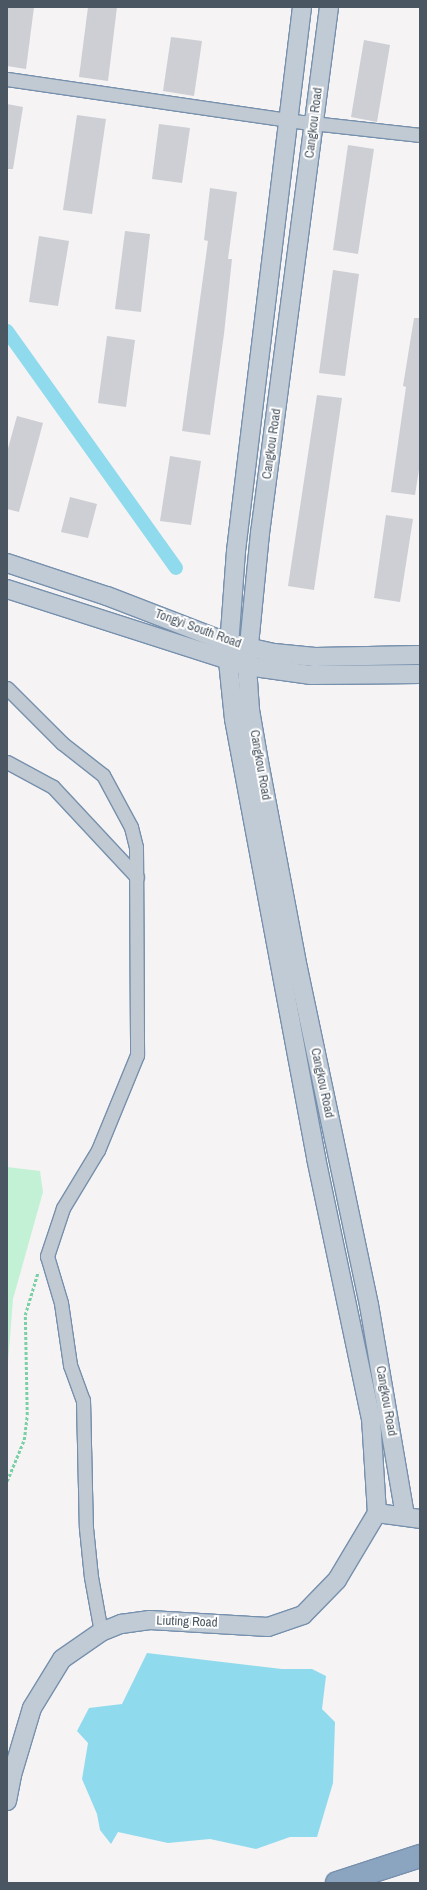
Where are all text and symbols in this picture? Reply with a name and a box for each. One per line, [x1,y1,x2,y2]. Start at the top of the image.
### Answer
street label: Cangkou Road [302,87,326,159]
street label: Cangkou Road [259,408,285,480]
street label: Tongyi South Road [153,606,243,652]
street label: Cangkou Road [246,729,274,801]
street label: Cangkou Road [307,1047,337,1119]
street label: Cangkou Road [372,1365,400,1437]
street label: Liuting Road [156,1613,218,1631]

